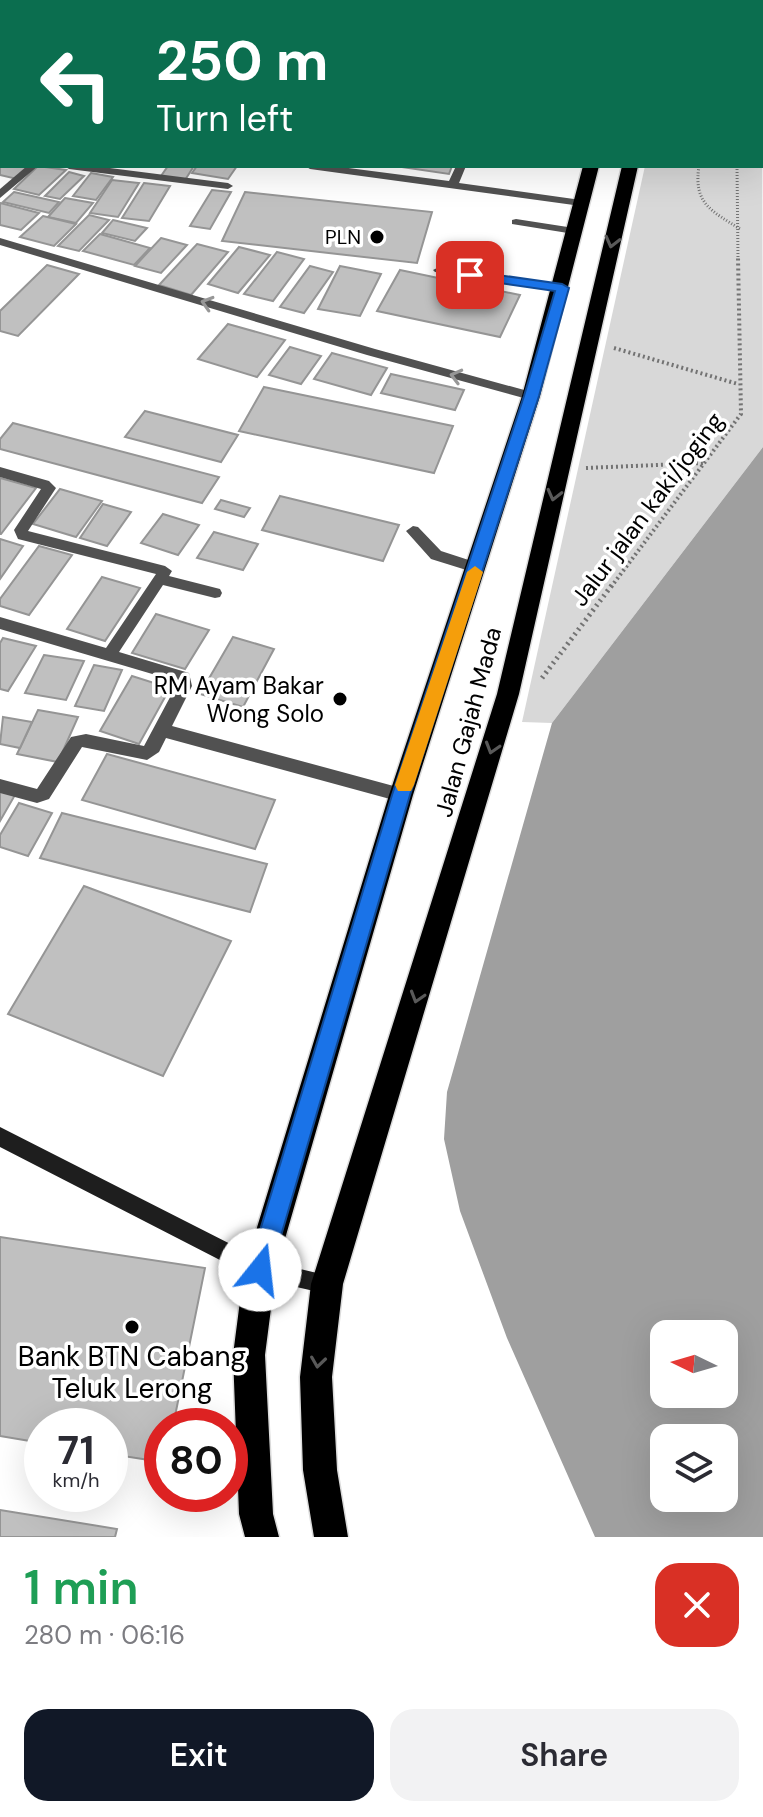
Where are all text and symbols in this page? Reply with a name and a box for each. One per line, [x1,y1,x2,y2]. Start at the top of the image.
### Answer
text: 250 m [156,24,328,97]
icon: left [24,32,128,136]
text: Turn left [156,95,293,142]
place label: PLN [325,224,361,250]
marker: PLN [368,228,386,246]
one-way arrow [605,234,622,248]
pin [436,241,504,309]
icon: arrive [448,253,492,297]
one-way arrow [200,296,214,312]
one-way arrow [450,368,464,385]
street label: Jalur jalan kaki/joging [564,406,730,612]
one-way arrow [547,488,564,502]
street label: Jalan Gajah Mada [428,624,508,820]
place label: RM Ayam Bakar Wong Solo [154,670,324,729]
marker: RM Ayam Bakar Wong Solo [331,690,349,708]
one-way arrow [485,740,501,754]
one-way arrow [410,989,426,1003]
position arrow [218,1228,302,1312]
marker: Bank BTN Cabang Teluk Lerong [123,1318,141,1336]
north arrow [650,1320,738,1408]
map controls [650,1320,738,1512]
place label: Bank BTN Cabang Teluk Lerong [18,1338,246,1407]
one-way arrow [310,1355,327,1369]
speed limit sign: 80 [144,1408,248,1512]
text: 71 [58,1424,94,1476]
button: layers [650,1424,738,1512]
text: km/h [52,1467,100,1493]
text: 1 min [24,1556,139,1619]
button: close [655,1563,739,1647]
text: 280 m · 06:16 [24,1618,185,1652]
button: Exit [24,1709,374,1801]
button: Share [390,1709,739,1801]

